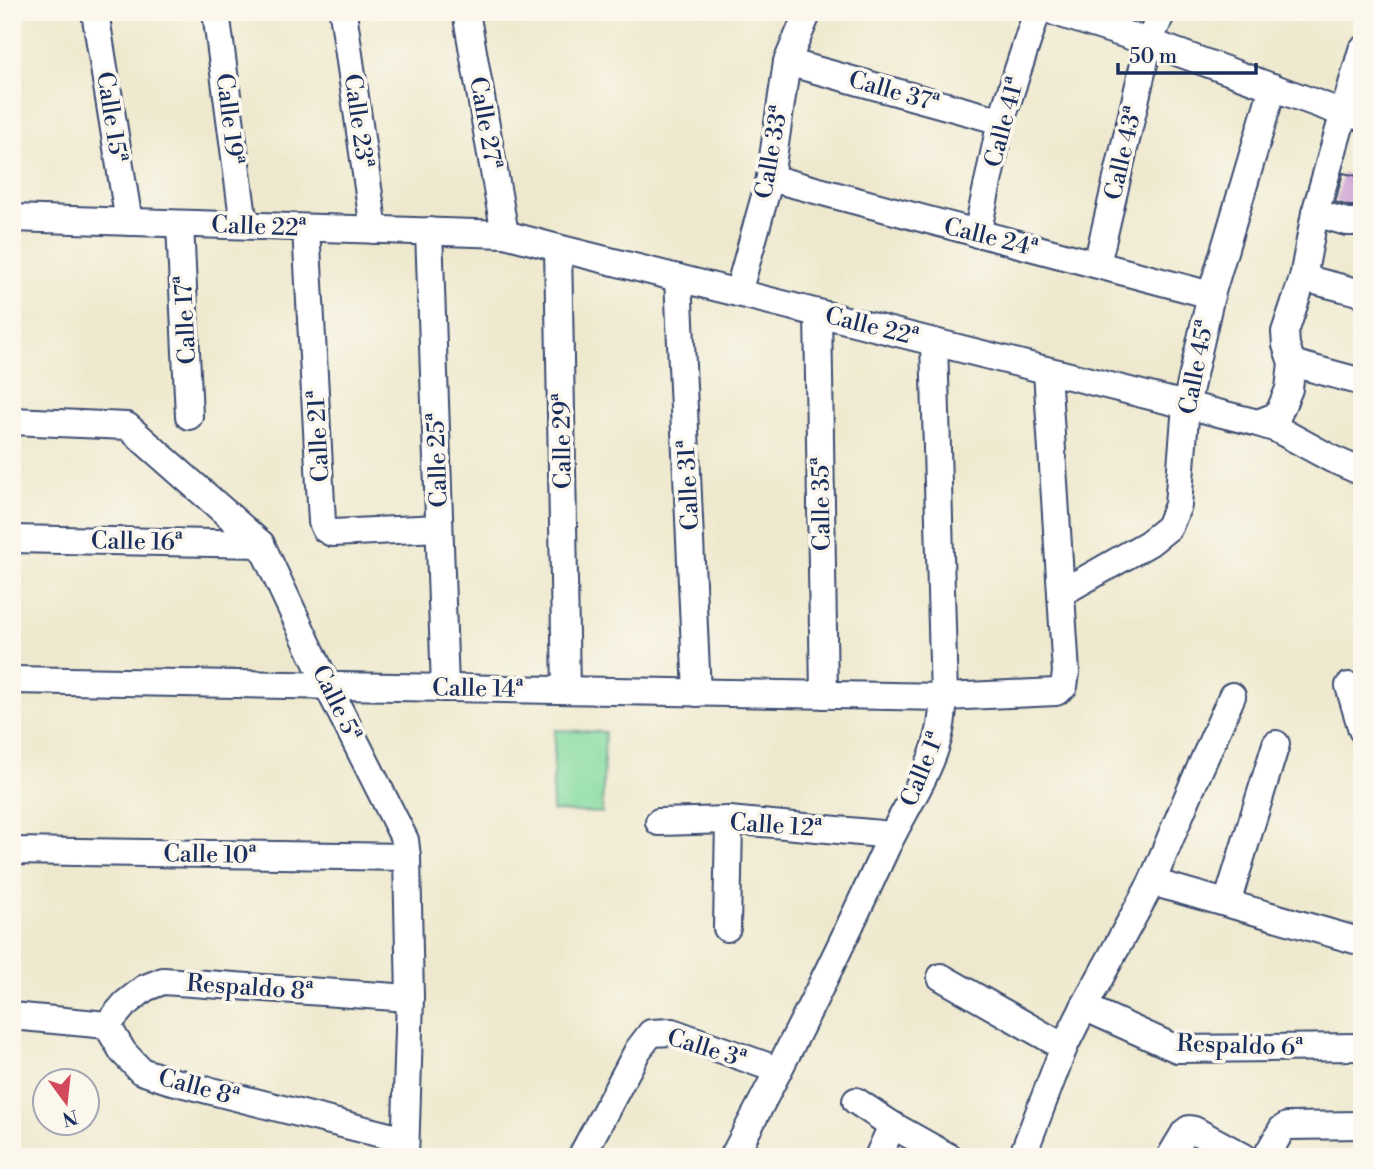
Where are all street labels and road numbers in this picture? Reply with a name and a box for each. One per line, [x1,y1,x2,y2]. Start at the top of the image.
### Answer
street label: Calle 37ª [845,65,942,119]
street label: Calle 15ª [89,70,133,165]
street label: Calle 19ª [209,72,250,167]
street label: Calle 23ª [337,72,379,170]
street label: Calle 27ª [462,74,508,172]
street label: Calle 41ª [978,74,1031,171]
street label: Calle 33ª [749,103,795,201]
street label: Calle 43ª [1099,103,1149,203]
street label: Calle 22ª [211,210,307,244]
street label: Calle 24ª [940,212,1041,264]
street label: Calle 17ª [169,275,203,365]
street label: Calle 22ª [822,301,922,353]
street label: Calle 45ª [1173,317,1221,417]
street label: Calle 21ª [302,389,336,483]
street label: Calle 29ª [547,393,579,489]
street label: Calle 25ª [421,412,455,508]
street label: Calle 31ª [672,439,706,531]
street label: Calle 35ª [806,457,838,551]
street label: Calle 16ª [91,526,183,558]
street label: Calle 5ª [305,660,367,747]
street label: Calle 14ª [432,673,524,705]
street label: Calle 1ª [894,727,952,811]
street label: Calle 12ª [729,808,823,844]
street label: Calle 10ª [163,839,257,871]
street label: Respaldo 8ª [186,969,314,1007]
street label: Calle 3ª [663,1023,750,1075]
street label: Respaldo 6ª [1176,1029,1304,1063]
street label: Calle 8ª [155,1063,243,1113]

